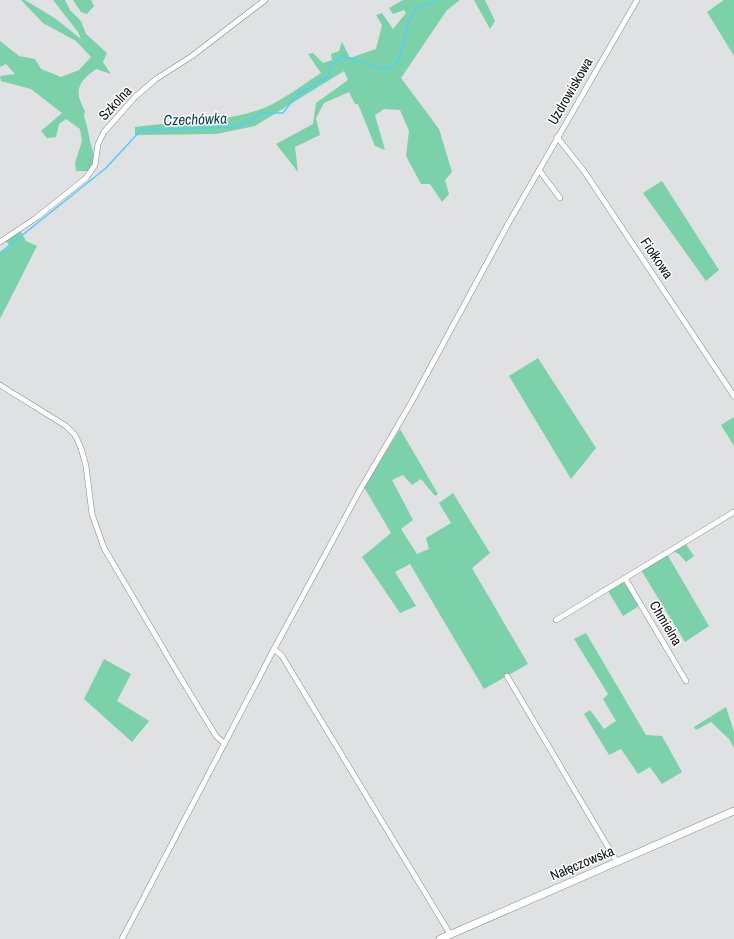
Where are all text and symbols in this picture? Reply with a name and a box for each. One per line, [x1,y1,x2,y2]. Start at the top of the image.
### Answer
street label: Uzdrowiskowa [544,54,597,128]
street label: Szkolna [94,81,136,124]
water label: Czechówka [163,107,227,131]
street label: Fiołkowa [637,234,678,283]
street label: Chmielna [646,597,687,649]
street label: Nałęczowska [547,841,617,884]

